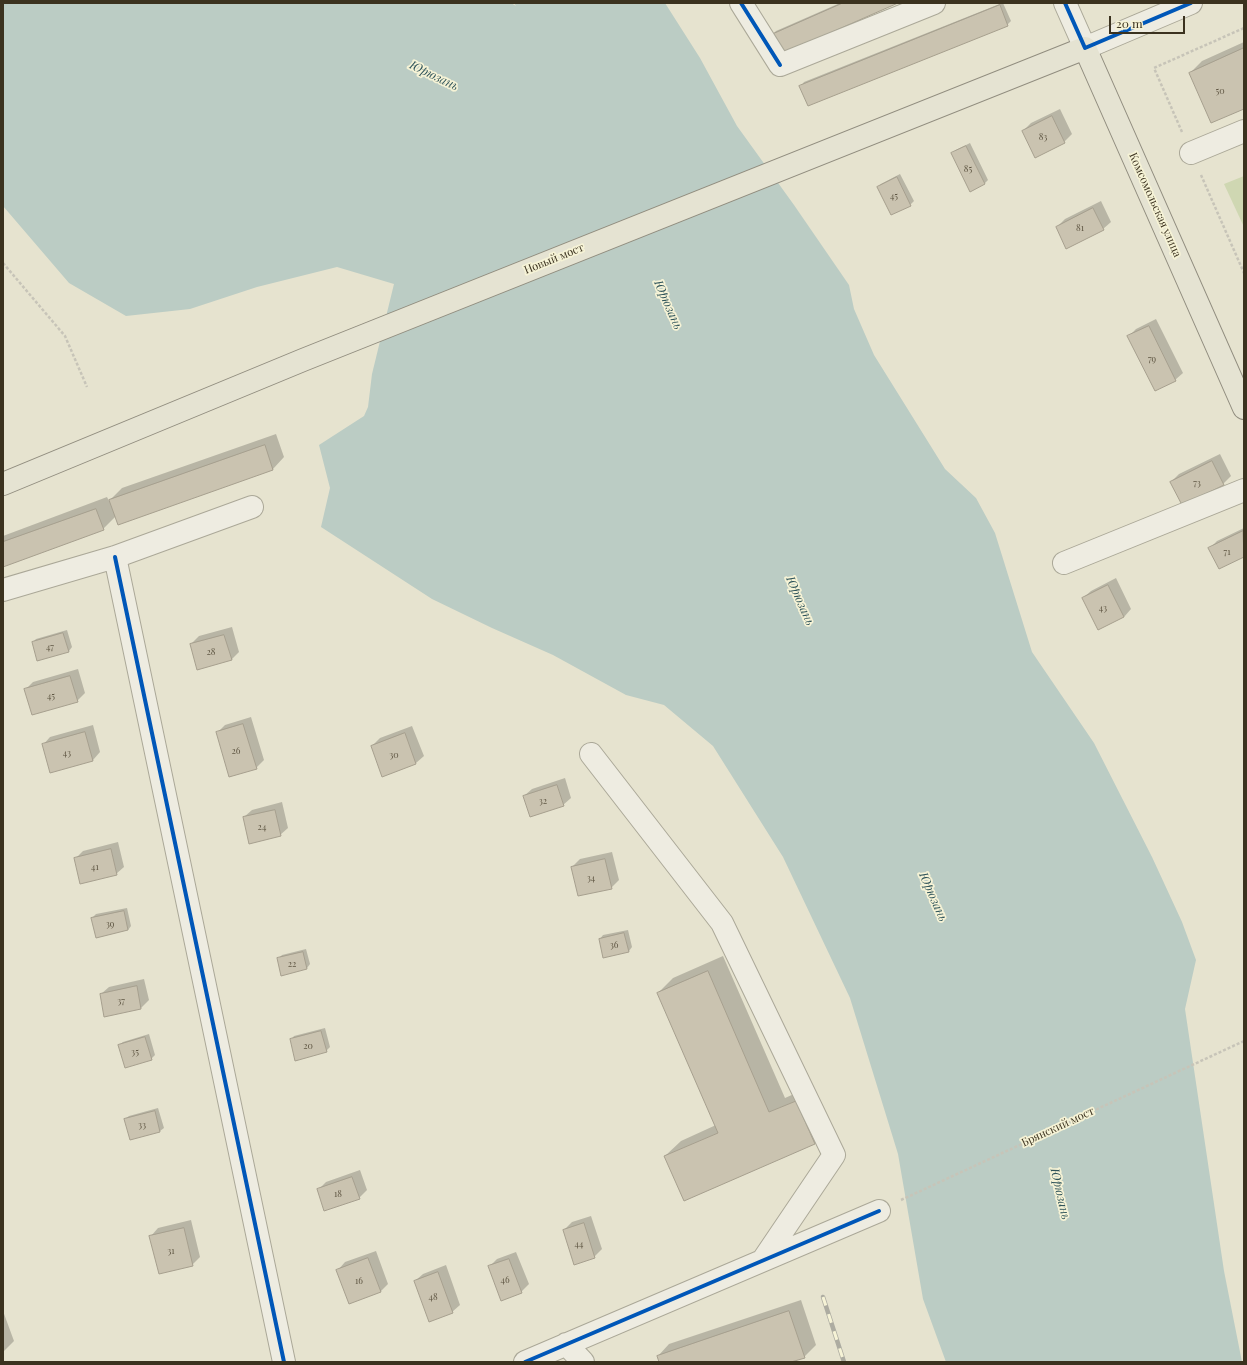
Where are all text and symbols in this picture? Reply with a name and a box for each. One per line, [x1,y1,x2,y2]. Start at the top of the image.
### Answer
scale bar [1111,8,1187,34]
text: 20 m [1116,15,1143,31]
water label: Юрюзань [407,58,461,94]
house number: 50 [1215,86,1225,96]
house number: 83 [1039,132,1047,142]
street label: Комсомольская улица [1126,151,1184,259]
house number: 85 [964,164,972,174]
house number: 45 [890,191,898,201]
house number: 81 [1076,223,1084,233]
street label: Новый мост [522,241,586,277]
water label: Юрюзань [651,278,685,332]
house number: 79 [1148,354,1156,364]
house number: 73 [1193,478,1201,488]
house number: 71 [1224,547,1230,557]
water label: Юрюзань [783,574,817,628]
house number: 43 [1099,603,1107,613]
house number: 47 [46,642,54,652]
house number: 28 [207,647,215,657]
house number: 45 [47,691,55,701]
house number: 26 [232,746,240,756]
house number: 43 [63,748,71,758]
house number: 30 [389,750,399,760]
house number: 32 [539,796,547,806]
house number: 24 [258,822,266,832]
house number: 41 [91,862,99,872]
water label: Юрюзань [916,870,950,924]
house number: 34 [587,873,595,883]
house number: 39 [106,919,114,929]
house number: 36 [610,940,618,950]
house number: 22 [288,959,296,969]
house number: 37 [117,996,125,1006]
house number: 20 [303,1041,313,1051]
house number: 35 [131,1047,139,1057]
street label: Брянский мост [1020,1104,1096,1150]
house number: 33 [138,1120,146,1130]
water label: Юрюзань [1047,1167,1073,1221]
house number: 18 [334,1189,342,1199]
house number: 44 [575,1239,583,1249]
house number: 31 [167,1246,175,1256]
house number: 46 [500,1275,510,1285]
house number: 16 [355,1276,363,1286]
house number: 48 [428,1292,438,1302]

